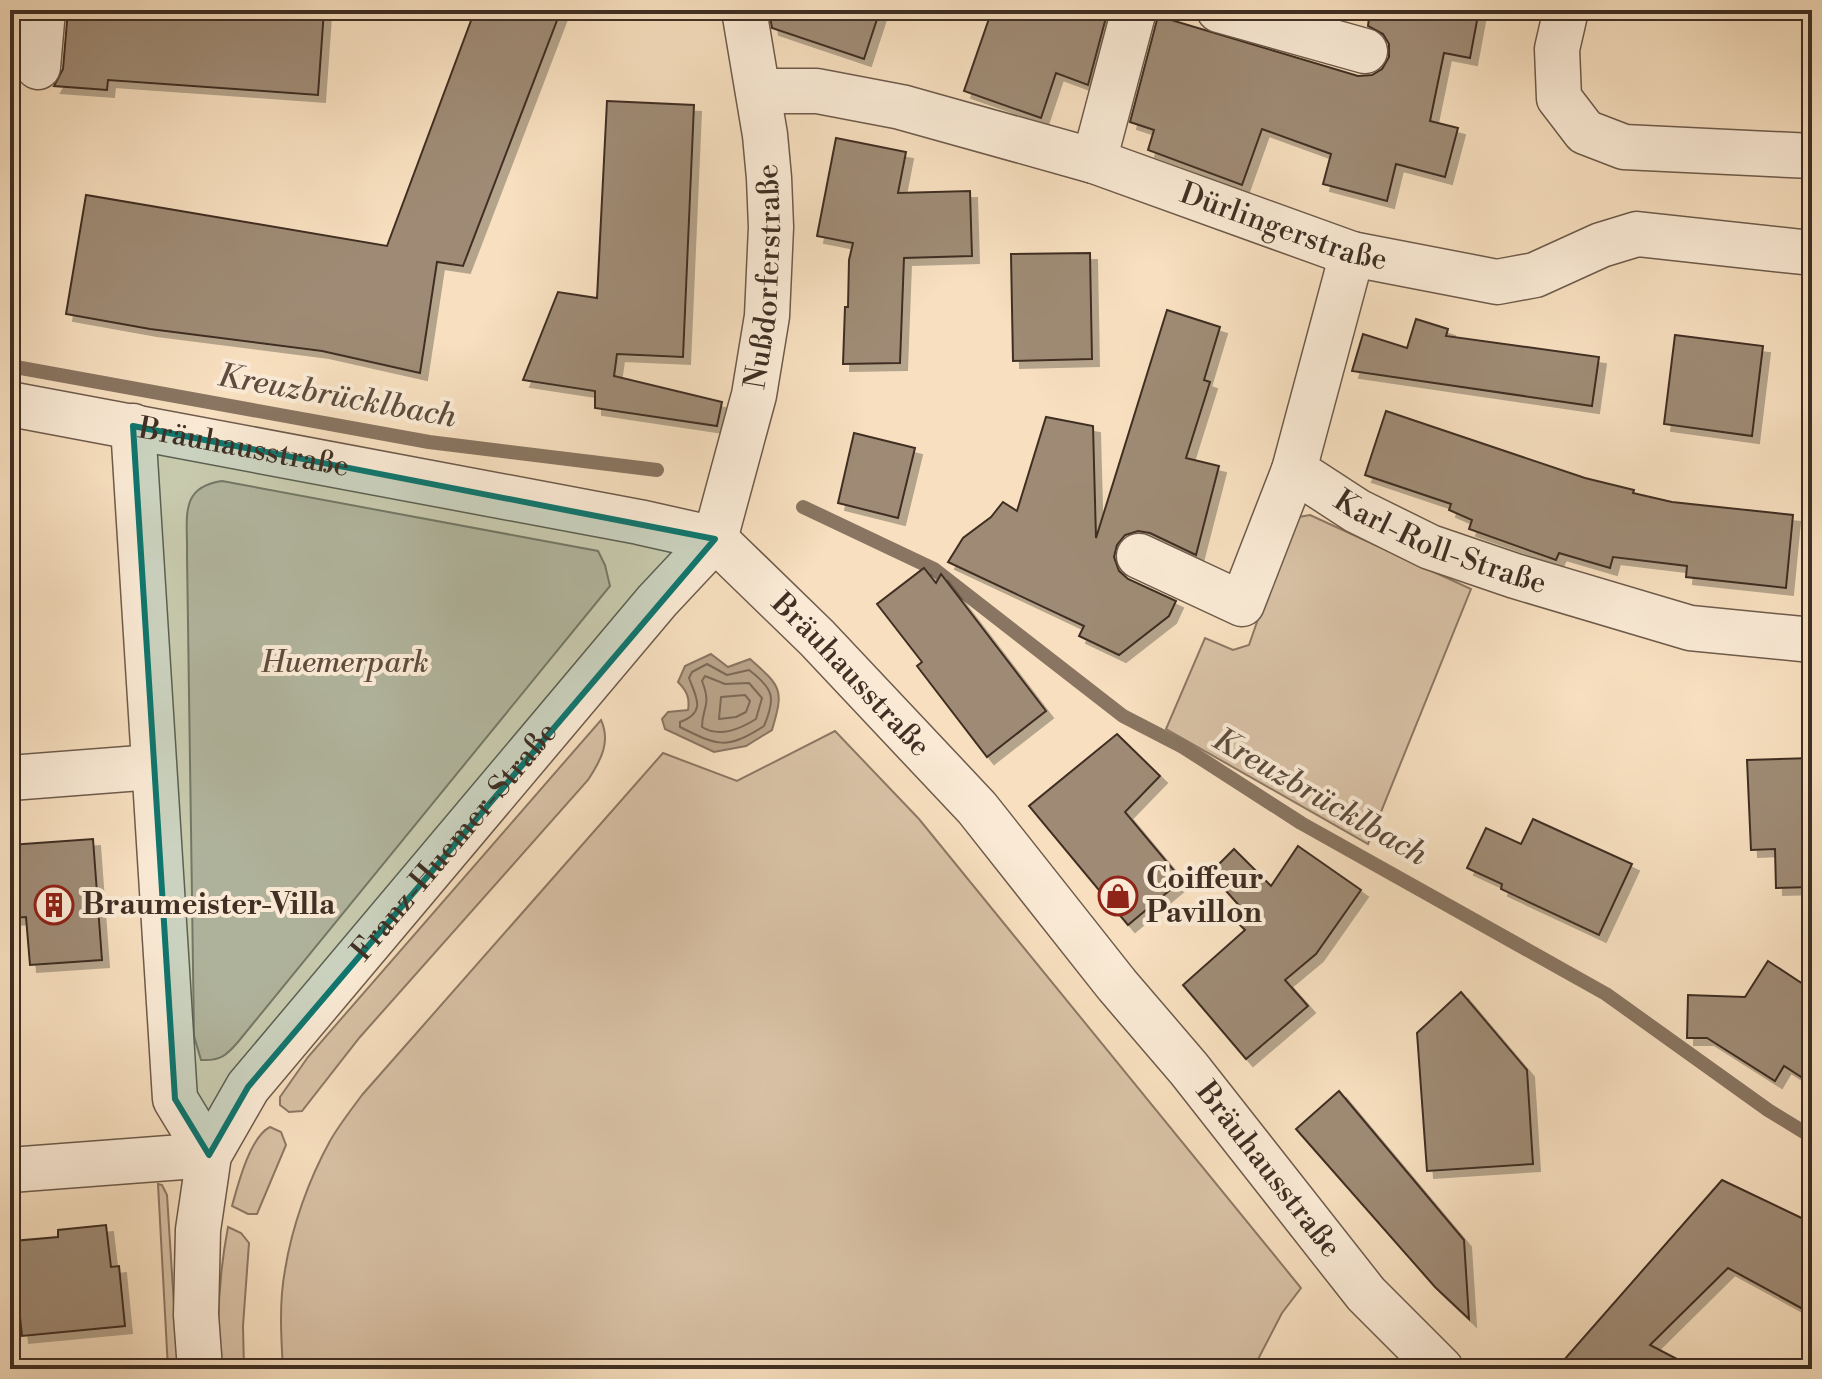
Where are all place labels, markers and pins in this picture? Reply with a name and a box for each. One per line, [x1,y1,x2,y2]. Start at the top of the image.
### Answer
place label: Coiffeur Pavillon [1146,860,1264,932]
shop icon: Coiffeur Pavillon [1097,875,1139,917]
building icon: Braumeister-Villa [33,884,75,926]
place label: Braumeister-Villa [82,886,336,924]

